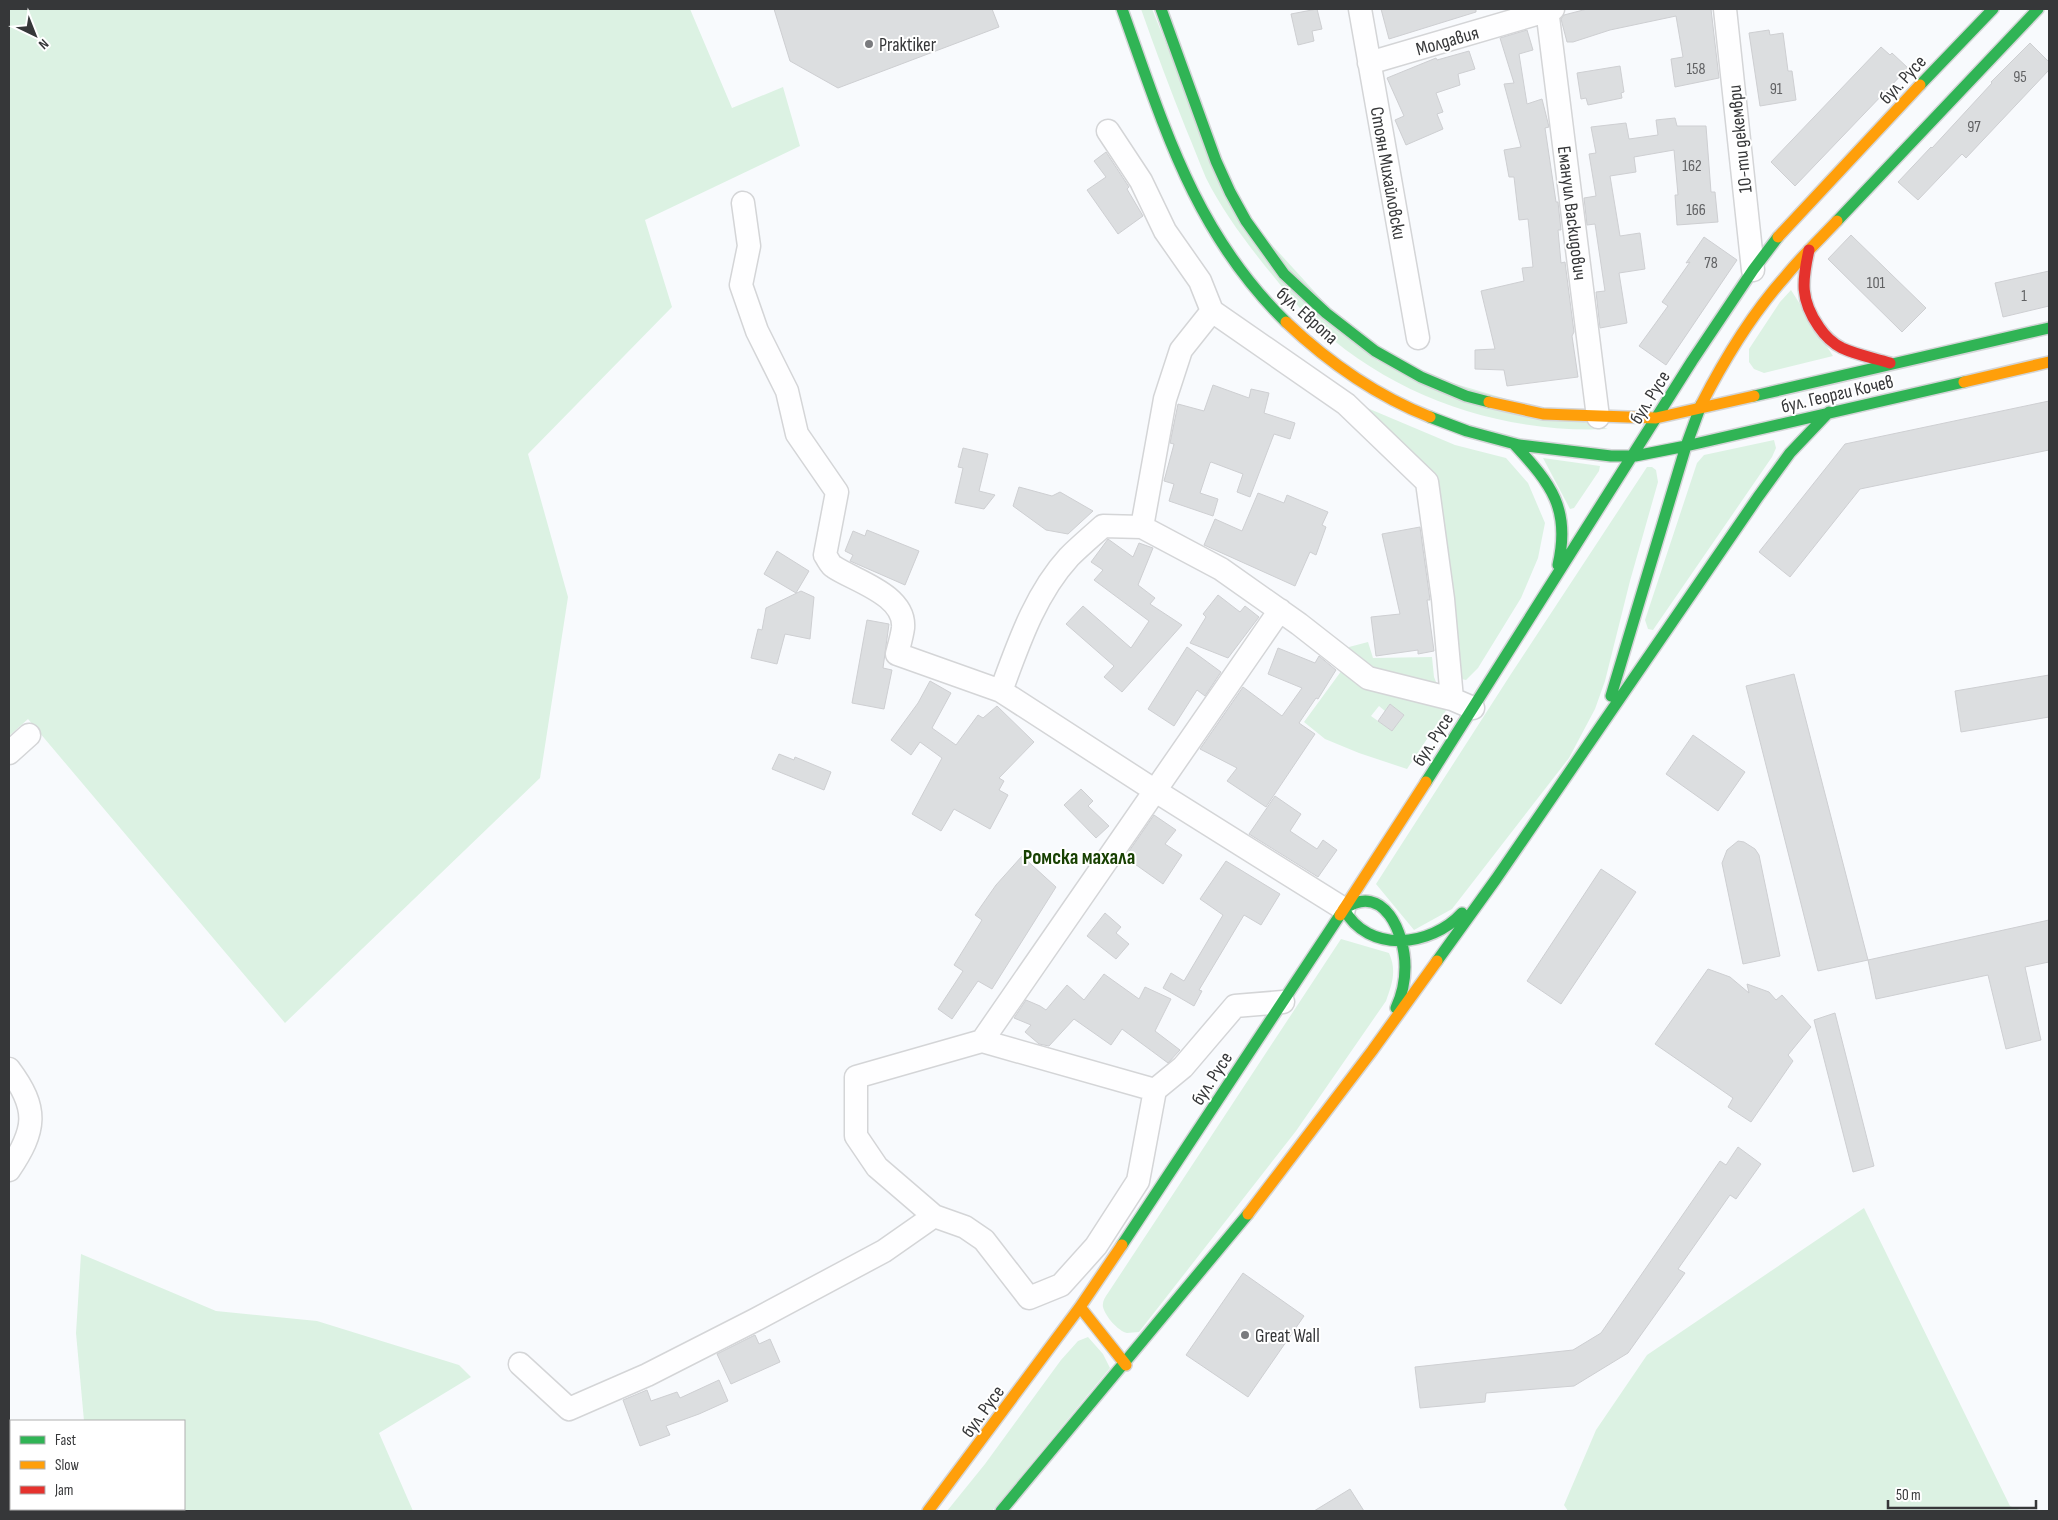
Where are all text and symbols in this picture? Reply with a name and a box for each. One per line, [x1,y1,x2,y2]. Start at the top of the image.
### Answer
north arrow [10,10,60,60]
street label: Молдавия [1413,22,1481,61]
place label: Praktiker [879,34,937,57]
text: N [35,35,52,53]
marker: Praktiker [863,38,875,50]
street label: бул. Русе [1875,51,1932,109]
house number: 158 [1686,60,1706,79]
house number: 95 [2013,68,2027,87]
house number: 91 [1770,80,1783,99]
street label: 10-ти декември [1723,84,1758,194]
street label: Стоян Михайловски [1365,105,1411,241]
house number: 97 [1967,118,1981,137]
street label: Емануил Васкидович [1552,145,1591,282]
house number: 162 [1682,157,1702,176]
house number: 166 [1686,201,1706,220]
house number: 78 [1704,254,1718,273]
house number: 101 [1867,274,1886,293]
street label: бул. Европа [1271,282,1343,350]
house number: 1 [2021,287,2027,306]
street label: бул. Русе [1625,367,1676,429]
street label: бул. Георги Кочев [1779,370,1896,419]
street label: бул. Русе [1408,709,1459,771]
district label: Ромска махала [1023,845,1135,870]
street label: бул. Русе [1187,1048,1238,1110]
place label: Great Wall [1255,1325,1320,1348]
marker: Great Wall [1239,1329,1251,1341]
street label: бул. Русе [957,1381,1010,1442]
legend [10,1420,185,1510]
text: Fast [55,1431,77,1450]
text: Slow [55,1456,79,1475]
scale bar [1888,1478,2036,1510]
text: Jam [54,1481,73,1500]
text: 50 m [1896,1486,1921,1505]

